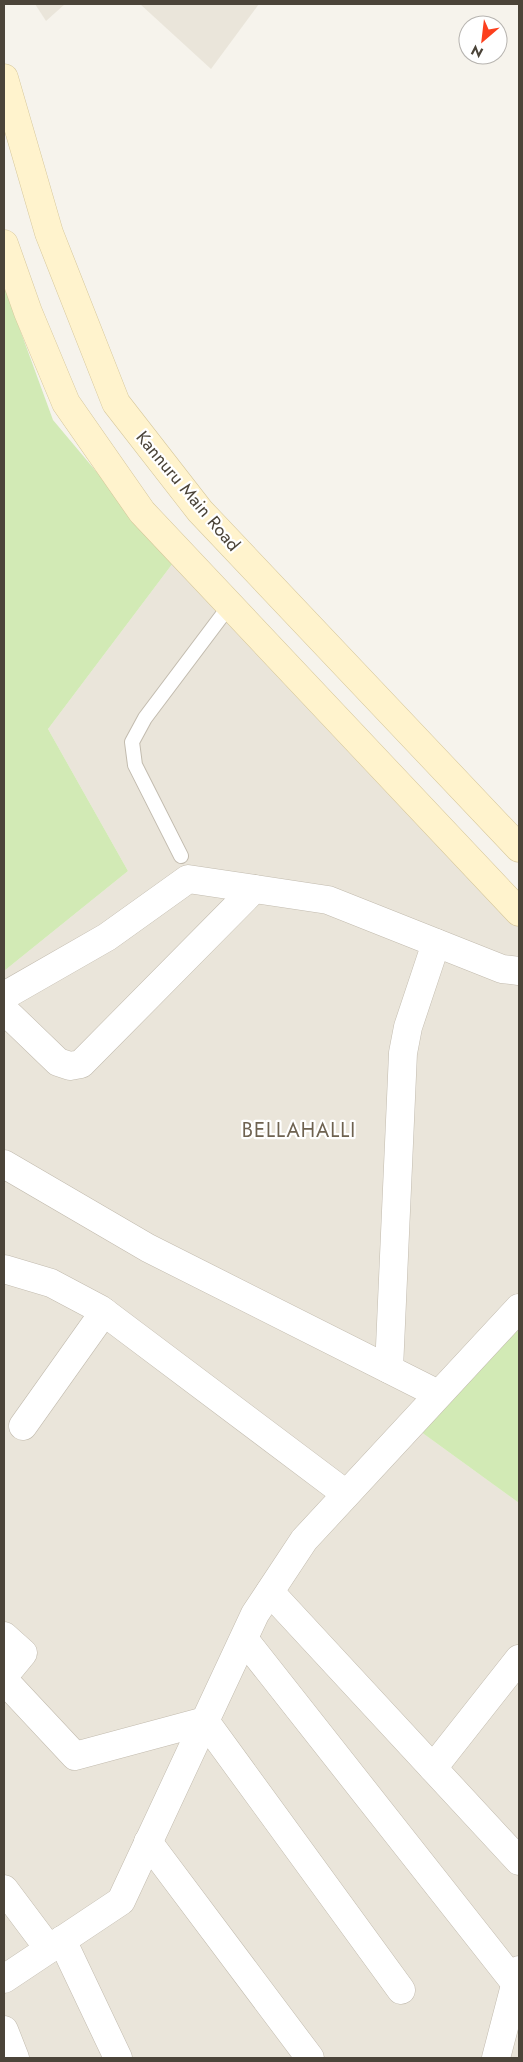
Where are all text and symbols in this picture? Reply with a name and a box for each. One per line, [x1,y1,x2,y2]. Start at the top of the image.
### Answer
north arrow [458,15,508,65]
text: N [467,40,487,63]
street label: Kannuru Main Road [130,425,246,557]
district label: BELLAHALLI [242,1116,356,1145]

